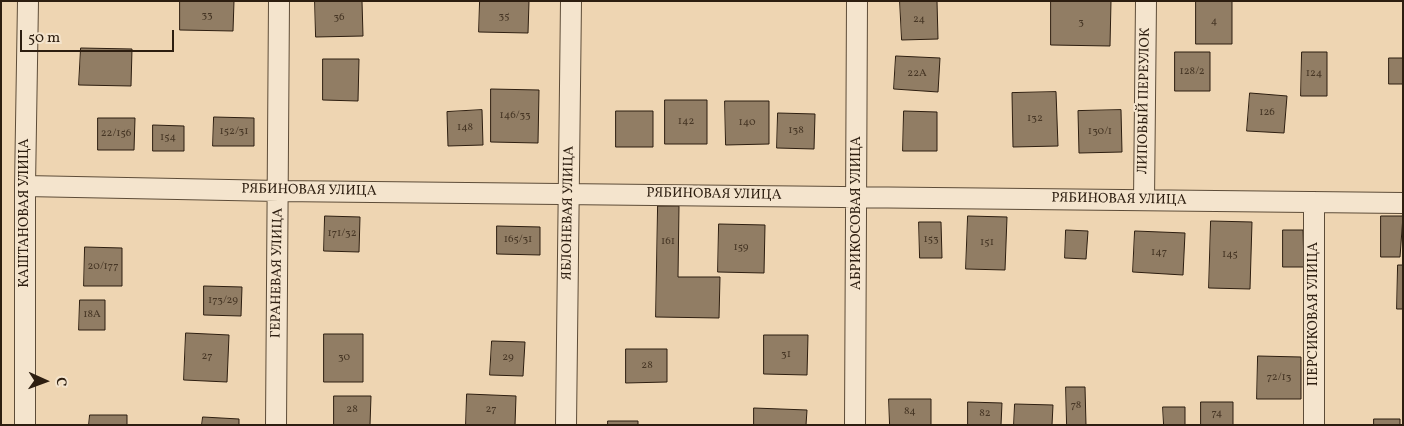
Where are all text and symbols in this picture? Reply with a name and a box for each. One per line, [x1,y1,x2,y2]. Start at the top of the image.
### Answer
house number: 33 [201,9,213,23]
house number: 35 [499,10,509,24]
house number: 36 [333,11,345,25]
house number: 24 [913,13,925,27]
house number: 4 [1211,15,1217,29]
house number: 3 [1078,16,1084,30]
scale bar [22,20,176,52]
text: 50 m [28,28,60,49]
street label: ЛИПОВЫЙ ПЕРЕУЛОК [1135,28,1155,174]
house number: 128/2 [1179,65,1205,79]
house number: 22А [907,67,927,81]
house number: 124 [1306,67,1322,81]
house number: 126 [1259,106,1275,120]
house number: 146/33 [499,109,531,123]
house number: 132 [1027,112,1043,126]
house number: 142 [678,115,694,129]
house number: 140 [738,116,756,130]
house number: 148 [457,121,473,135]
house number: 138 [788,124,804,138]
house number: 152/31 [219,125,249,139]
house number: 130/1 [1088,125,1112,139]
house number: 22/156 [101,127,131,141]
house number: 154 [160,131,176,145]
street label: АБРИКОСОВАЯ УЛИЦА [849,136,865,290]
street label: КАШТАНОВАЯ УЛИЦА [17,138,33,288]
street label: ЯБЛОНЕВАЯ УЛИЦА [559,146,579,280]
street label: РЯБИНОВАЯ УЛИЦА [241,181,377,201]
street label: РЯБИНОВАЯ УЛИЦА [646,185,782,205]
street label: РЯБИНОВАЯ УЛИЦА [1051,190,1187,210]
street label: ГЕРАНЕВАЯ УЛИЦА [268,208,288,338]
house number: 171/32 [327,227,357,241]
house number: 165/31 [504,233,532,247]
house number: 153 [923,233,939,247]
house number: 161 [661,235,675,249]
house number: 151 [980,236,994,250]
house number: 159 [733,241,749,255]
street label: ПЕРСИКОВАЯ УЛИЦА [1306,242,1322,386]
house number: 147 [1151,246,1167,260]
house number: 145 [1222,248,1238,262]
house number: 20/177 [87,260,119,274]
house number: 173/29 [208,294,238,308]
house number: 18А [83,308,101,322]
house number: 31 [781,348,791,362]
house number: 27 [202,350,212,364]
house number: 30 [338,351,350,365]
house number: 29 [502,351,514,365]
north arrow [20,356,70,406]
house number: 28 [641,359,653,373]
house number: 72/13 [1267,371,1291,385]
text: С [51,377,70,386]
house number: 78 [1071,399,1081,413]
house number: 28 [346,403,358,417]
house number: 27 [486,403,496,417]
house number: 84 [904,405,916,419]
house number: 82 [979,407,991,421]
house number: 74 [1212,407,1222,421]

